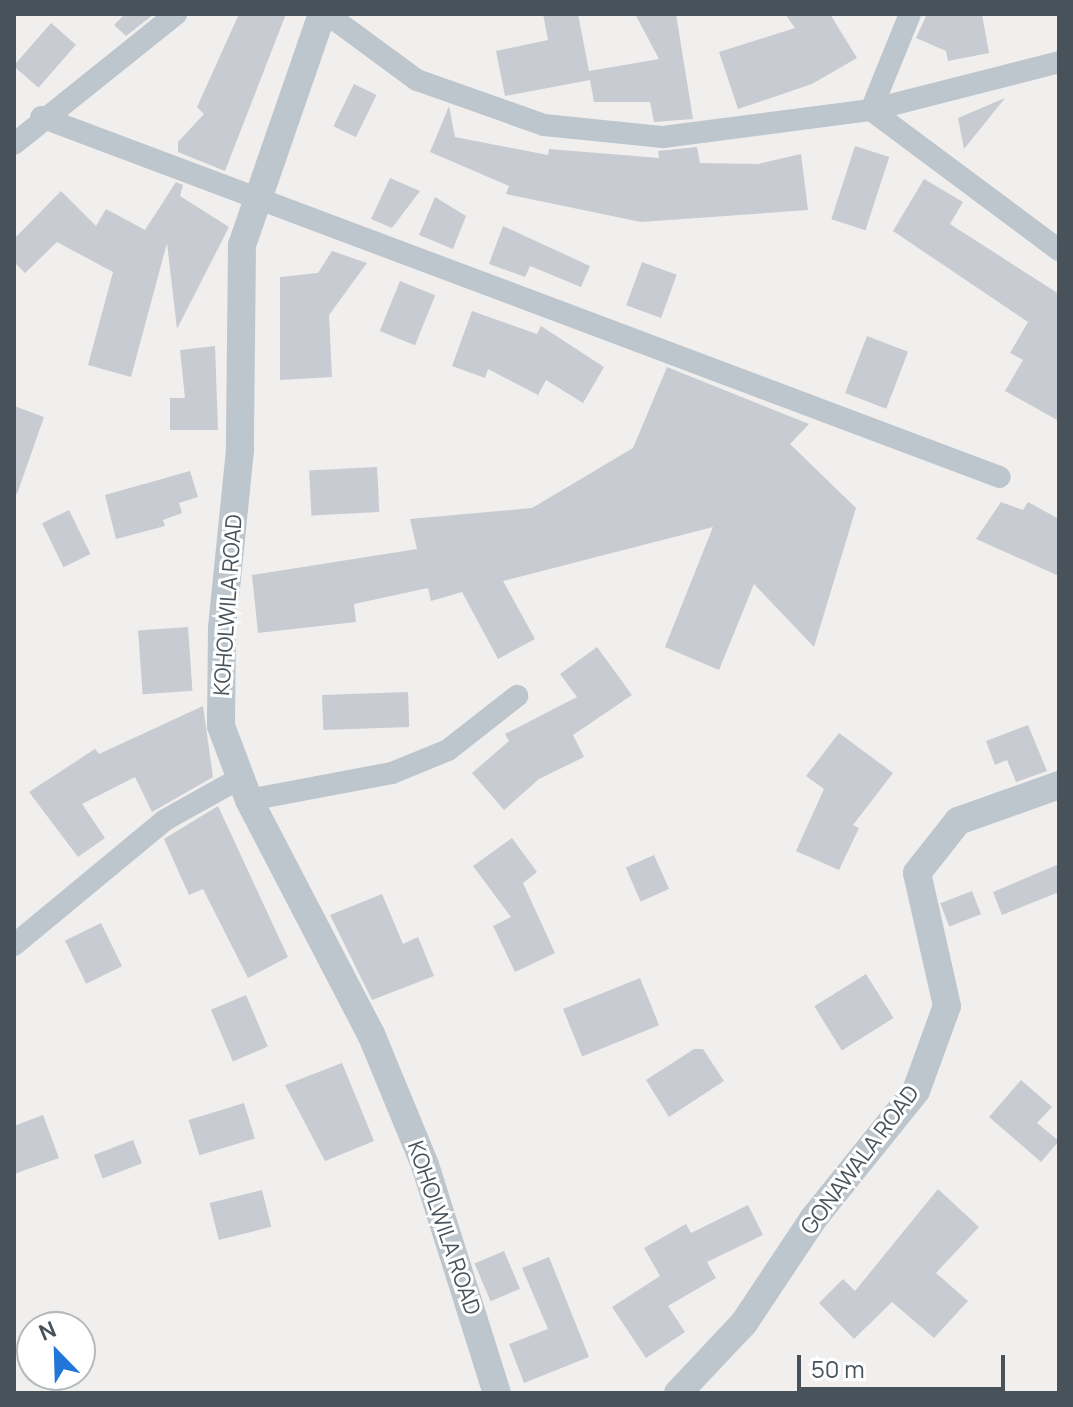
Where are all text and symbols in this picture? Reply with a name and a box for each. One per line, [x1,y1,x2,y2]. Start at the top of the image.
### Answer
street label: KOHOLWILA ROAD [208,513,248,697]
street label: GONAWALA ROAD [795,1080,925,1240]
street label: KOHOLWILA ROAD [402,1138,486,1318]
north arrow [16,1311,96,1391]
text: N [34,1314,61,1348]
scale bar [801,1339,1009,1389]
text: 50 m [811,1352,865,1385]

